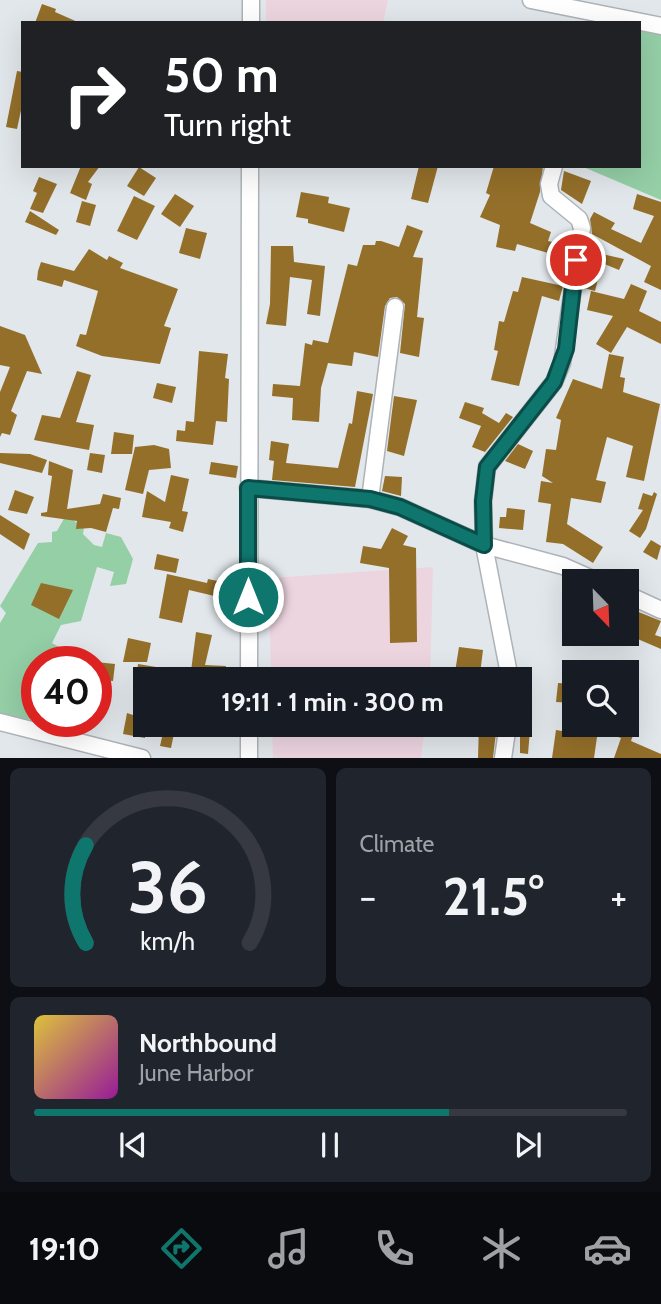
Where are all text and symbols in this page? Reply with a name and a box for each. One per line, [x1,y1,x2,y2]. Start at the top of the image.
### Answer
text: 50 m [164,45,279,104]
icon: right [49,49,140,140]
text: Turn right [164,105,291,144]
pin [546,230,606,290]
icon: arrive [557,241,595,279]
position arrow [211,560,285,634]
north arrow [562,569,639,646]
map controls [562,569,639,737]
speed limit sign: 40 [21,646,112,737]
button: search [562,660,639,737]
text: 19:11 · 1 min · 300 m [221,686,444,718]
text: Climate [360,830,434,858]
text: 36 [128,844,208,932]
text: 21.5° [443,865,544,928]
text: − [360,873,376,920]
text: + [610,873,627,920]
text: km/h [140,926,195,956]
text: Northbound [139,1027,277,1059]
text: June Harbor [139,1059,253,1087]
icon: previous [114,1126,152,1164]
icon: pause [311,1126,349,1164]
icon: next [509,1126,547,1164]
icon: directions [157,1224,206,1273]
icon: music [264,1224,313,1273]
icon: phone [370,1224,419,1273]
icon: climate [477,1224,526,1273]
icon: car [583,1224,632,1273]
text: 19:10 [29,1229,100,1268]

